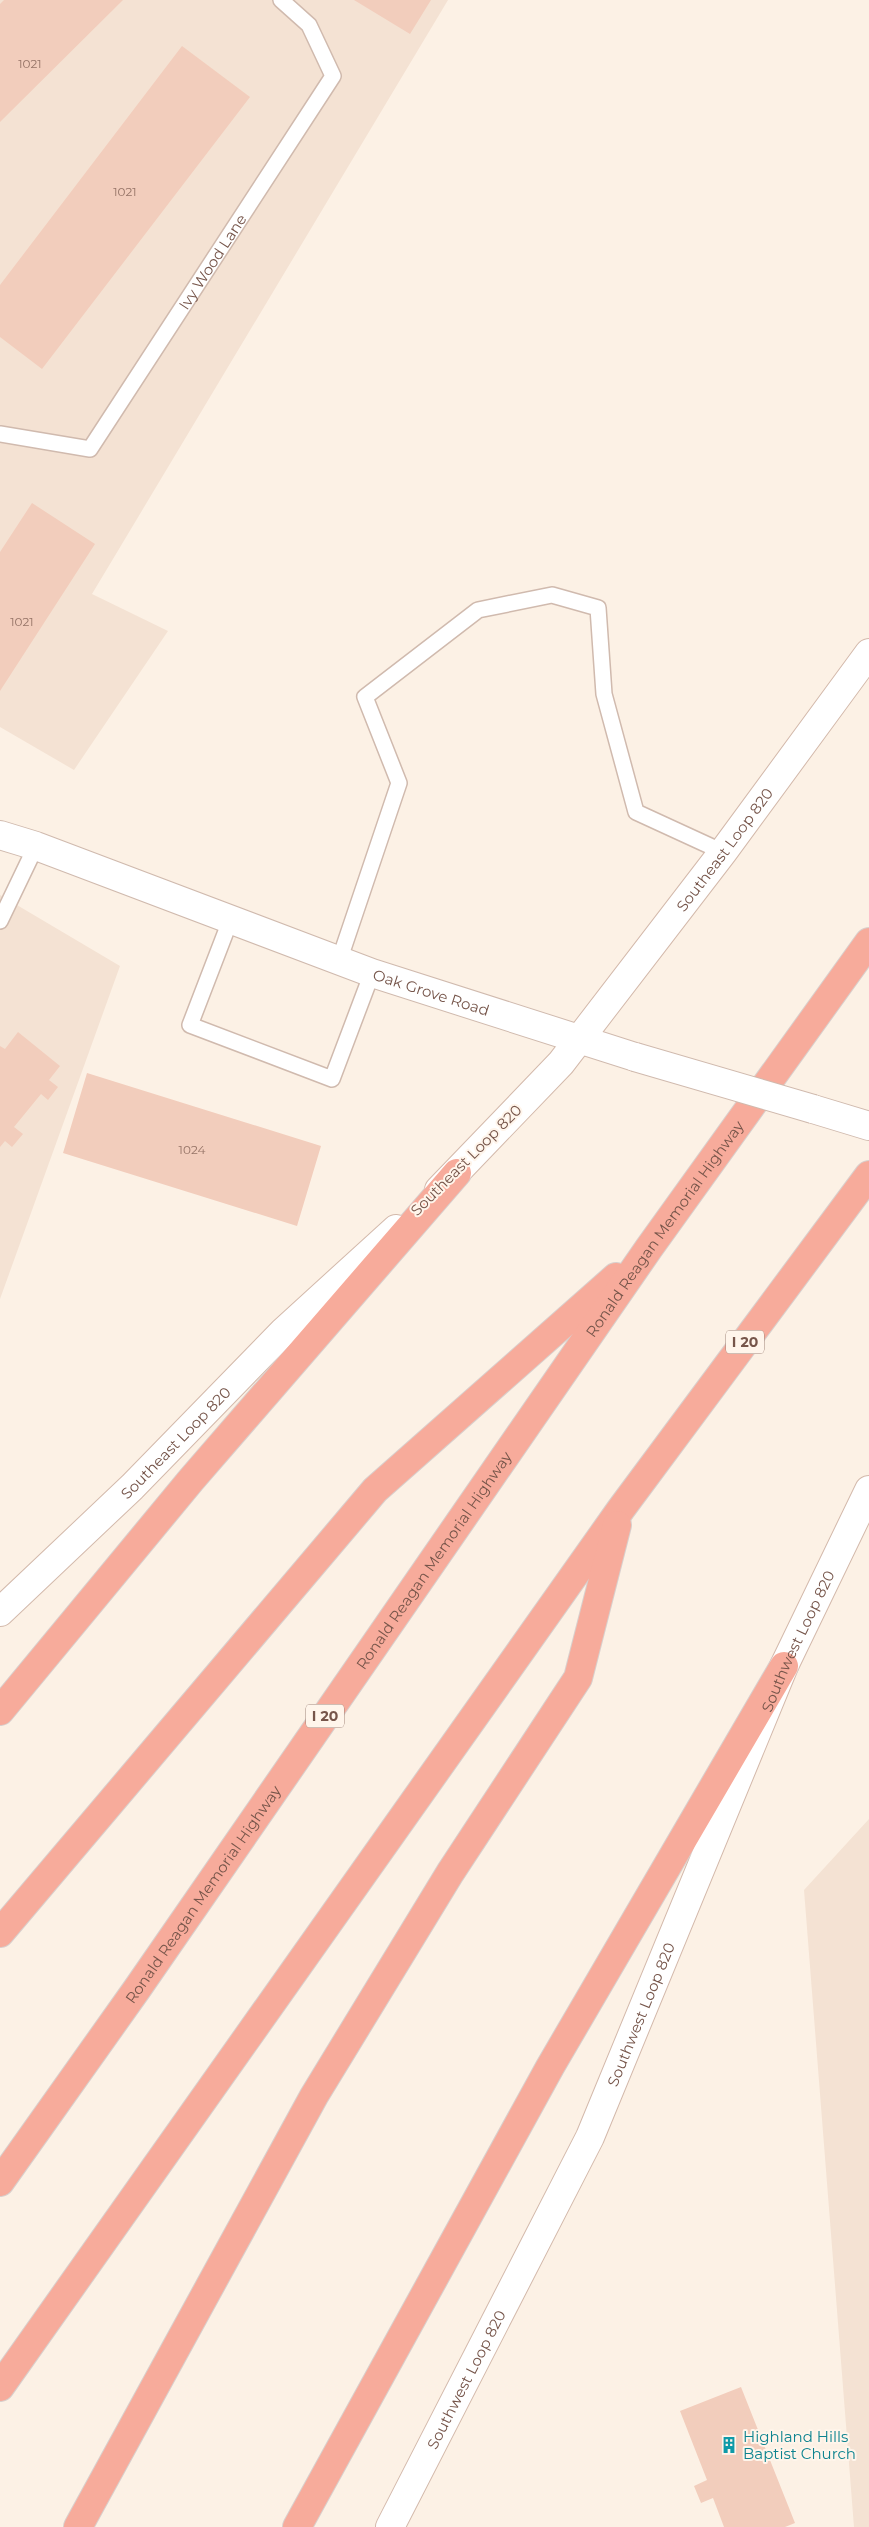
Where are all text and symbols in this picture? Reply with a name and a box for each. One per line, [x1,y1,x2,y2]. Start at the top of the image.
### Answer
house number: 1021 [18,56,42,71]
house number: 1021 [113,184,137,199]
street label: Ivy Wood Lane [174,210,250,313]
house number: 1021 [10,614,34,629]
street label: Southeast Loop 820 [672,784,777,915]
street label: Oak Grove Road [371,964,492,1019]
street label: Southeast Loop 820 [406,1100,526,1220]
street label: Ronald Reagan Memorial Highway [581,1116,748,1340]
house number: 1024 [179,1142,205,1157]
road number: I 20 [726,1330,764,1354]
street label: Southeast Loop 820 [116,1382,234,1503]
street label: Ronald Reagan Memorial Highway [351,1447,516,1673]
street label: Southwest Loop 820 [757,1567,838,1715]
road number: I 20 [306,1704,344,1728]
street label: Ronald Reagan Memorial Highway [121,1781,285,2007]
street label: Southwest Loop 820 [602,1939,679,2089]
street label: Southwest Loop 820 [422,2306,509,2452]
place label: Highland Hills Baptist Church [743,2427,856,2463]
building icon: Highland Hills Baptist Church [719,2435,739,2455]

